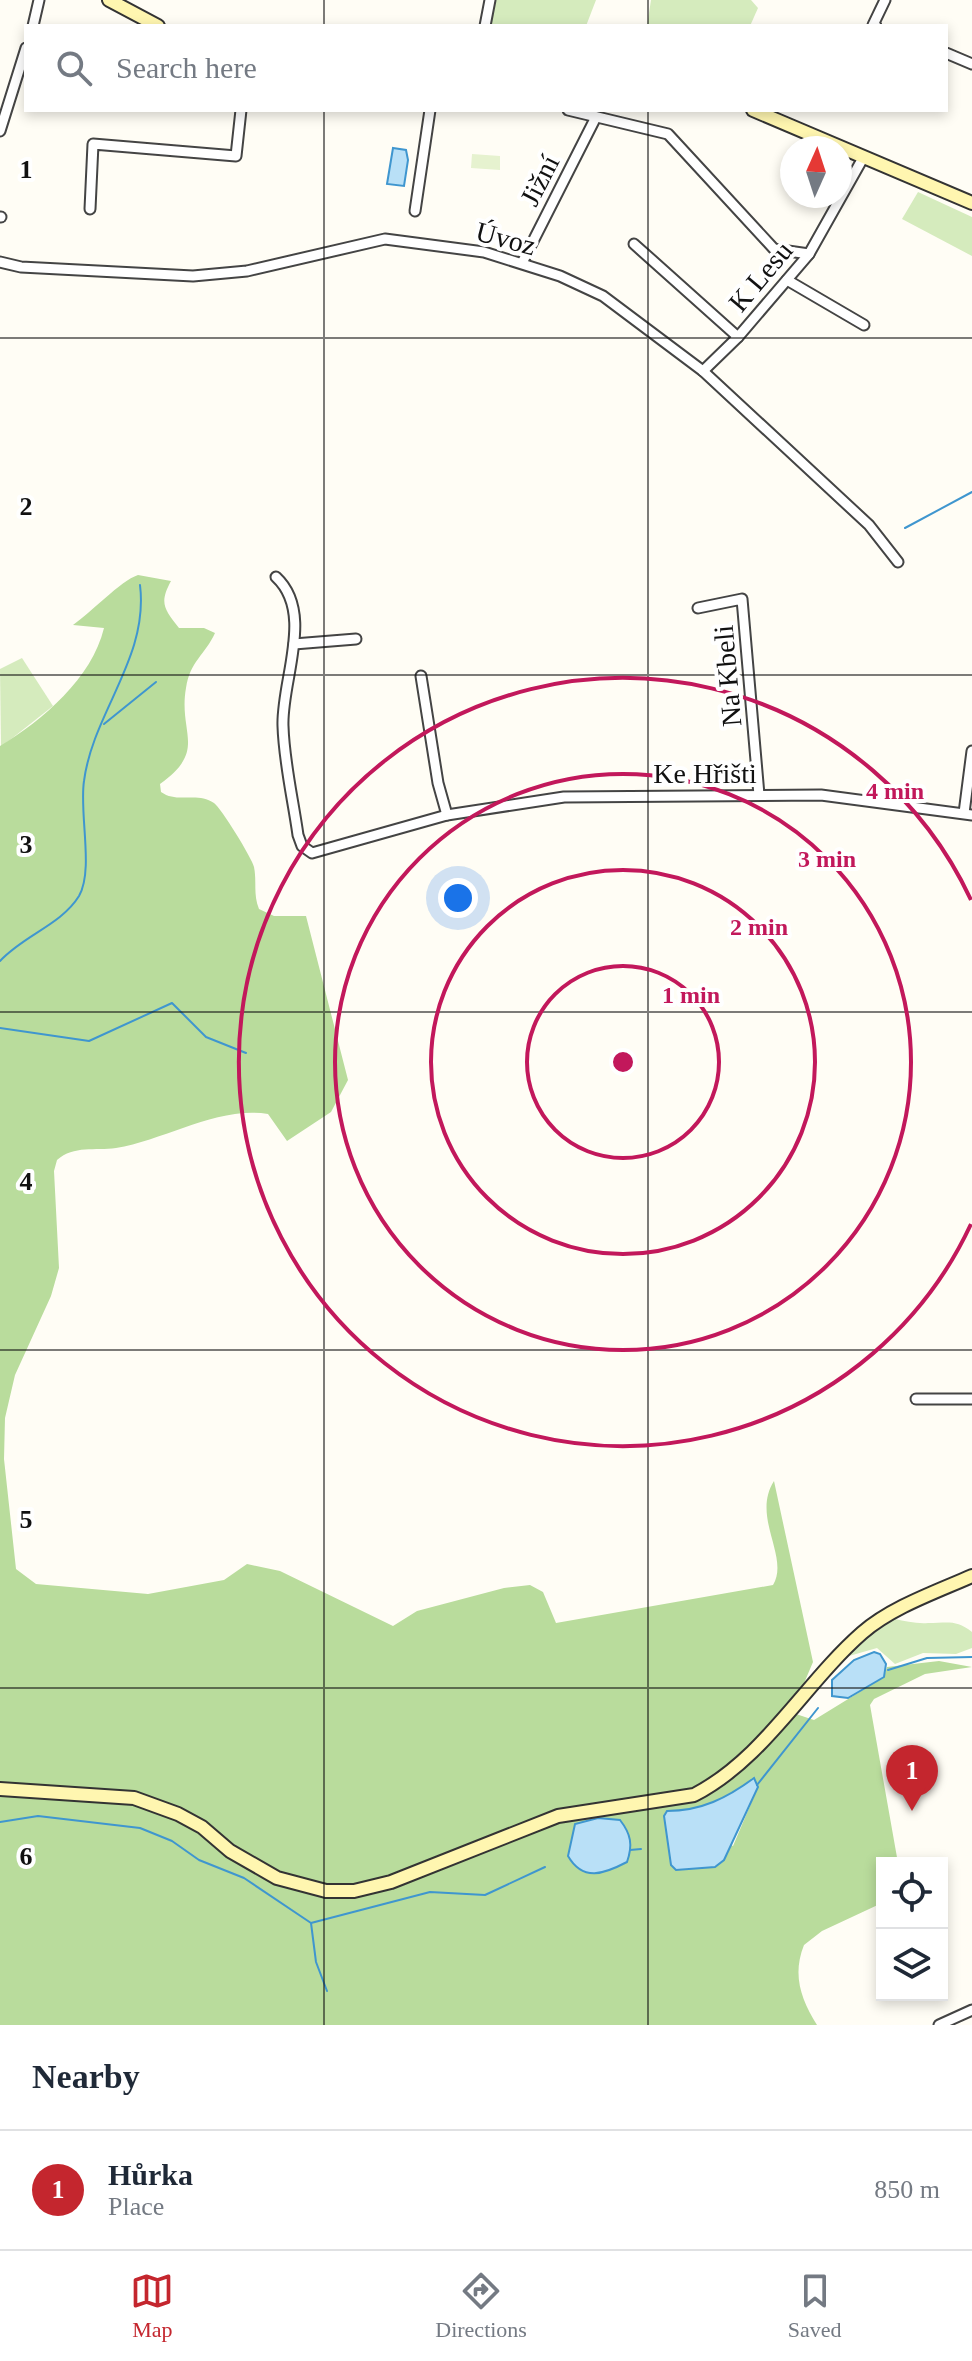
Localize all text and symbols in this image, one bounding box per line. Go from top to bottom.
search box [24,24,948,112]
icon: search [52,46,96,90]
text: Search here [116,51,257,84]
north arrow [780,136,852,208]
street label: Jižní [514,149,565,211]
text: 1 [20,155,33,184]
street label: Úvoz [473,216,539,261]
street label: K Lesu [722,235,799,318]
text: 2 [20,492,33,521]
street label: Na Kbeli [708,624,747,728]
street label: Ke Hřišti [653,758,757,789]
text: 4 min [866,778,924,804]
text: 3 [20,830,33,859]
text: 3 min [798,846,856,872]
your location [438,878,478,918]
text: 2 min [730,914,788,940]
text: 1 min [662,982,720,1008]
centre of rings [609,1048,637,1076]
text: 4 [20,1167,33,1196]
text: 5 [20,1505,33,1534]
pin: 1 [886,1745,938,1811]
text: 6 [20,1842,33,1871]
map controls [876,1857,948,2001]
button: locate [876,1857,948,1929]
button: layers [876,1929,948,2001]
text: Nearby [32,2058,140,2095]
text: Hůrka [108,2158,193,2191]
text: 1 [52,2175,65,2204]
text: 850 m [874,2175,940,2204]
text: Place [108,2192,164,2221]
tab: Map [130,2269,174,2343]
tab: Directions [435,2269,527,2343]
tab: Saved [788,2269,842,2343]

